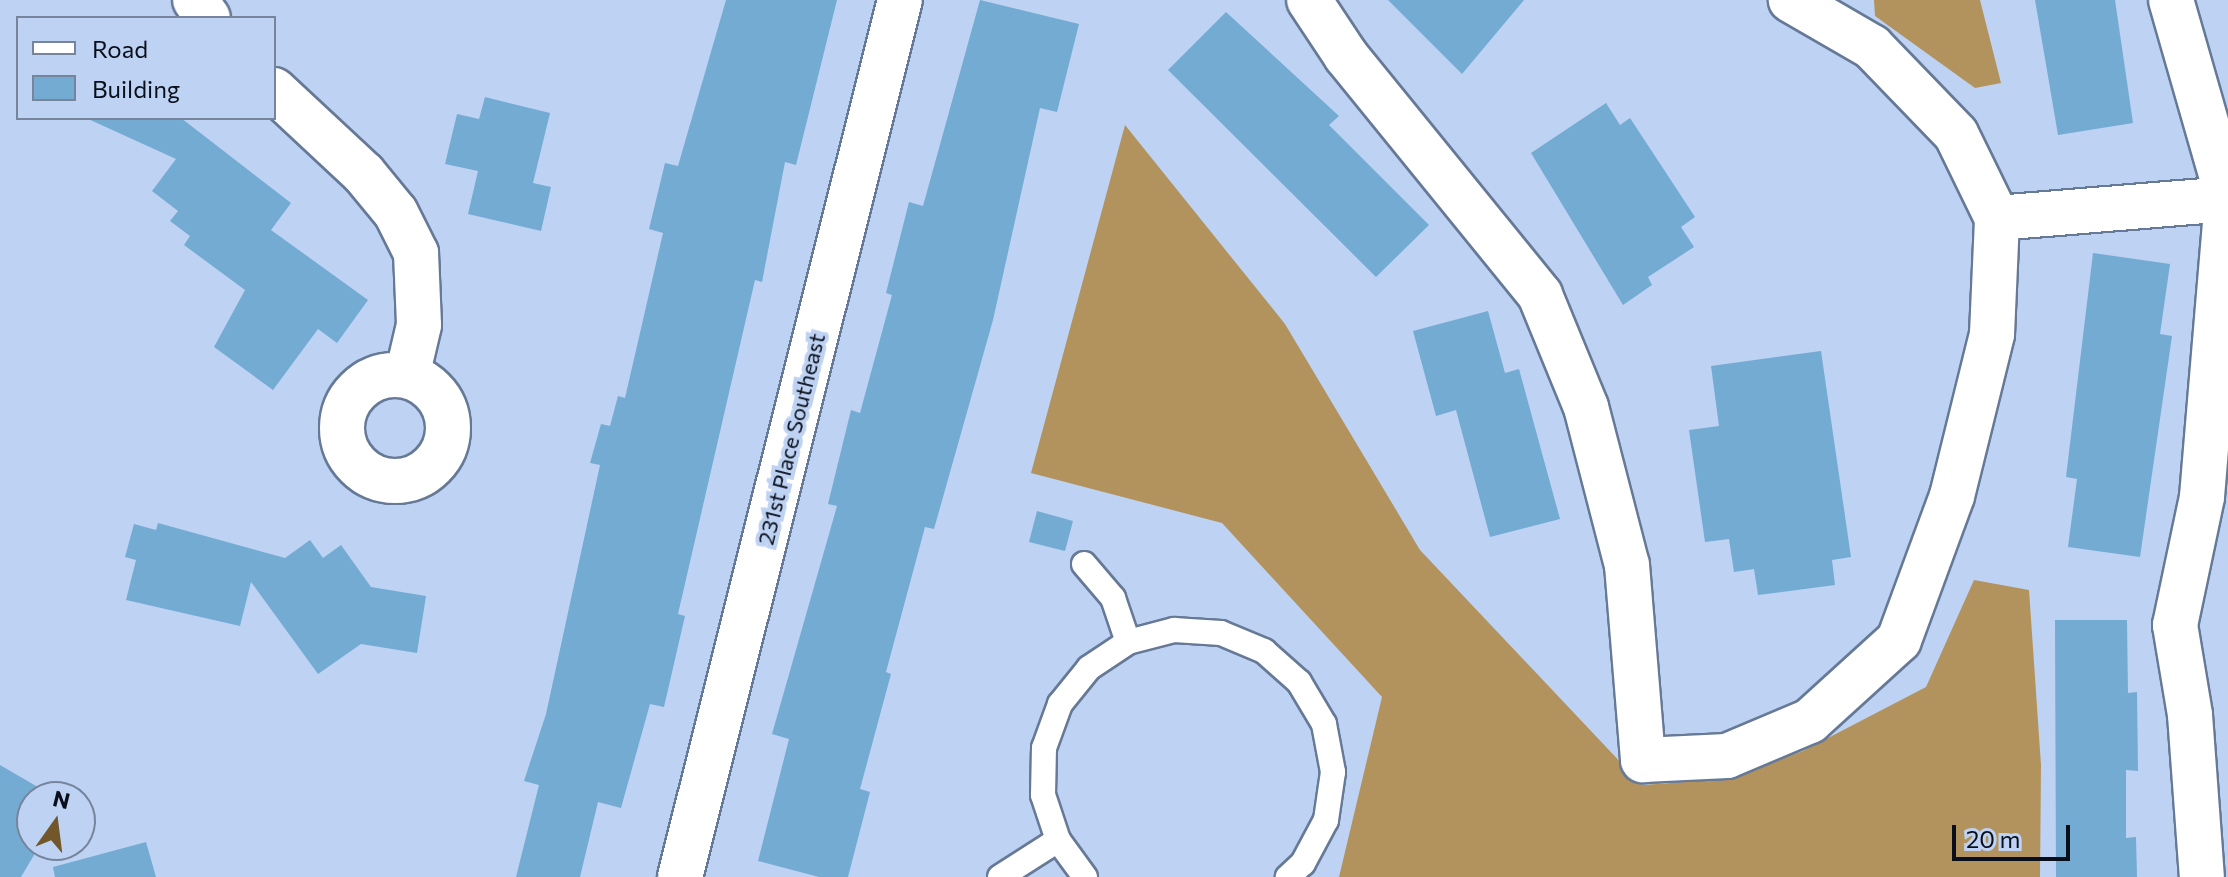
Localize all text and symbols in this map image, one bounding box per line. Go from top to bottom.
legend [16,16,276,120]
text: Road [92,34,148,63]
text: Building [92,74,180,103]
street label: 231st Place Southeast [752,331,830,547]
north arrow [16,781,96,861]
text: N [50,784,73,814]
scale bar [1956,809,2074,859]
text: 20 m [1966,824,2020,853]

